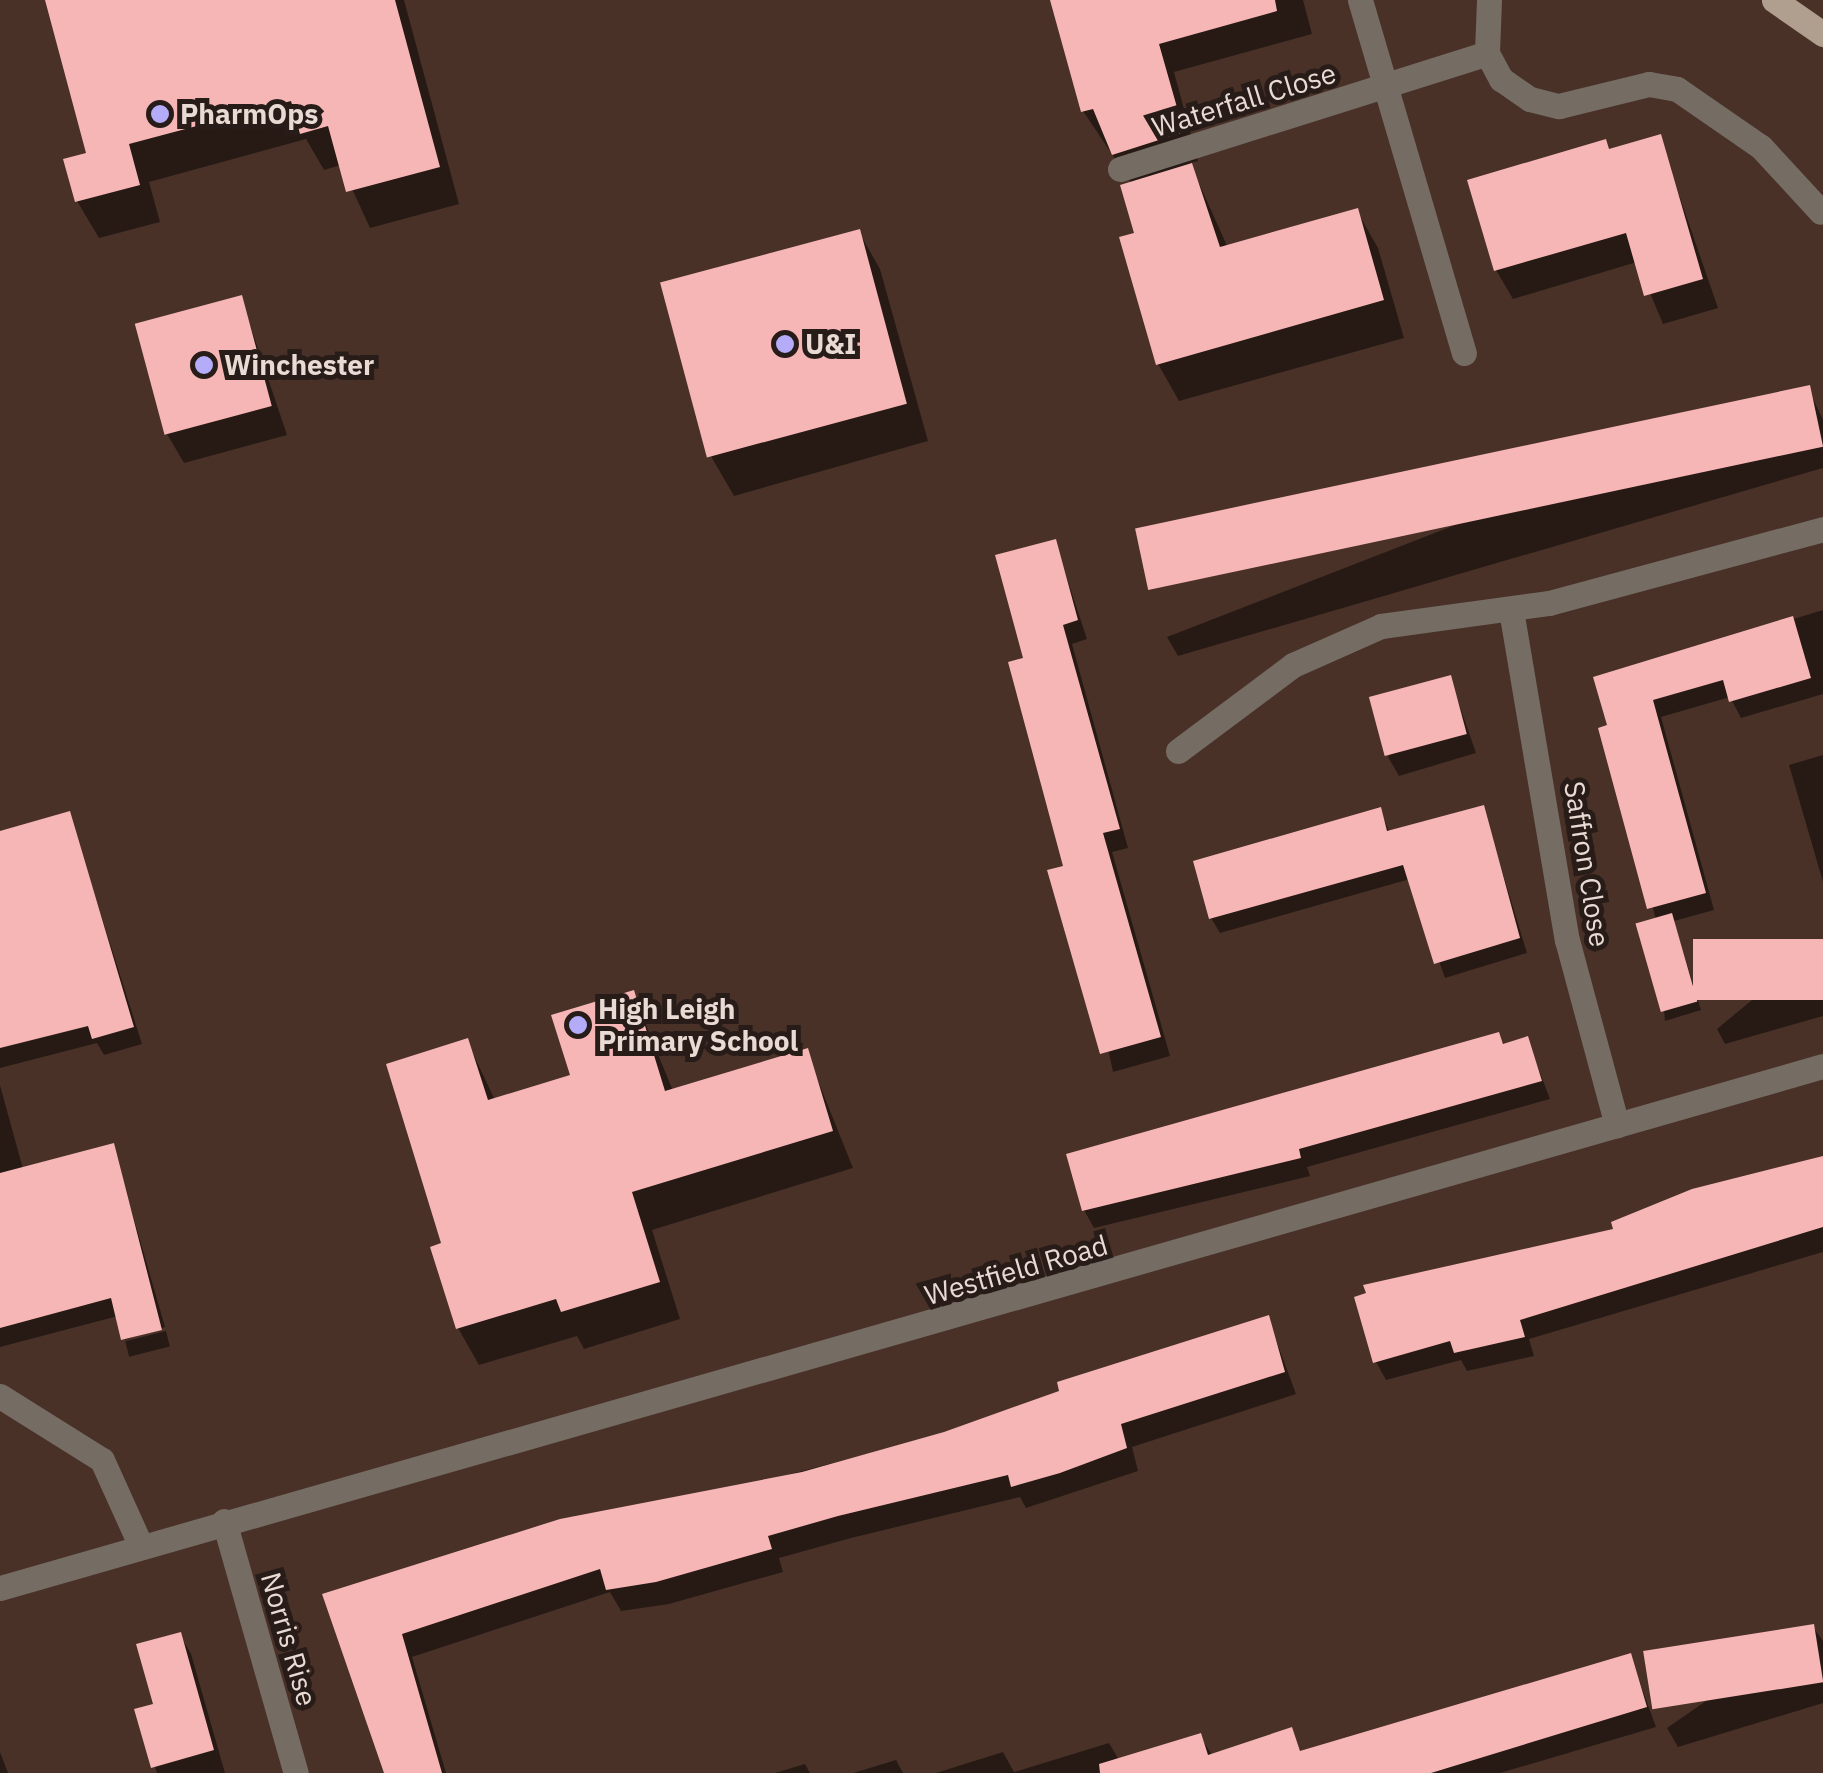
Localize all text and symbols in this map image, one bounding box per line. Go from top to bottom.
street label: Waterfall Close [1148,56,1340,144]
place label: PharmOps [180,97,318,131]
marker: PharmOps [149,103,171,125]
place label: U&I [805,327,856,361]
marker: U&I [774,333,796,355]
place label: Winchester [224,348,374,382]
marker: Winchester [193,354,215,376]
street label: Saffron Close [1557,779,1617,949]
place label: High Leigh Primary School [598,992,798,1058]
marker: High Leigh Primary School [567,1014,589,1036]
street label: Westfield Road [921,1228,1111,1312]
street label: Norris Rise [254,1568,324,1710]

